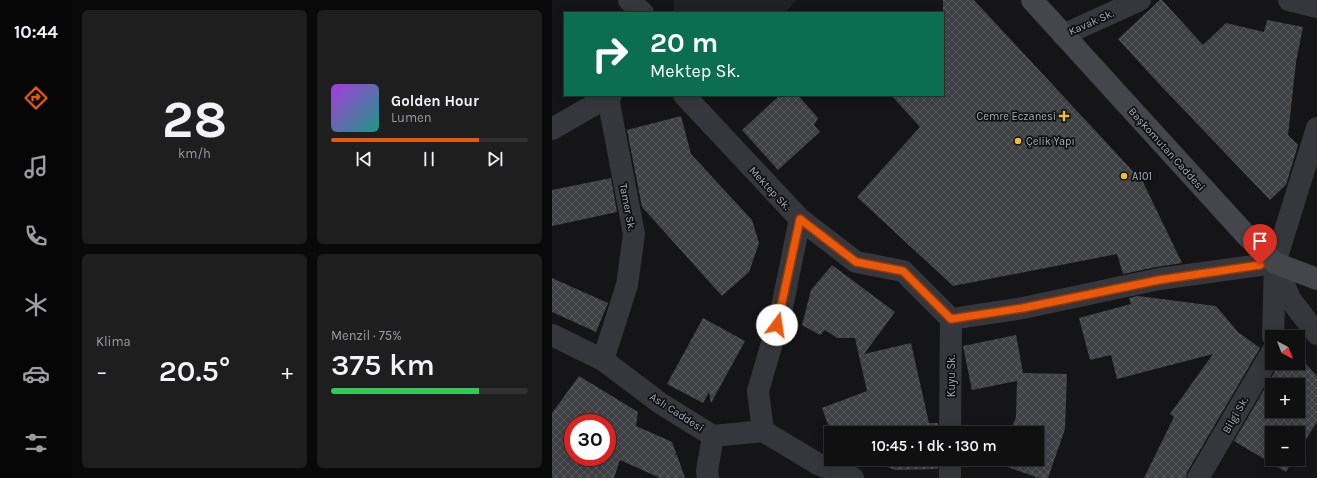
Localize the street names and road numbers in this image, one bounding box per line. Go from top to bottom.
street label: Kavak Sk. [1067,7,1116,38]
street label: Başkomutan Caddesi [1126,105,1208,194]
street label: Mektep Sk. [746,164,793,213]
street label: Tamer Sk. [617,182,638,232]
street label: Kuyu Sk. [945,355,958,397]
street label: Aslı Caddesi [647,390,706,435]
street label: Bilgi Sk. [1220,395,1251,436]

